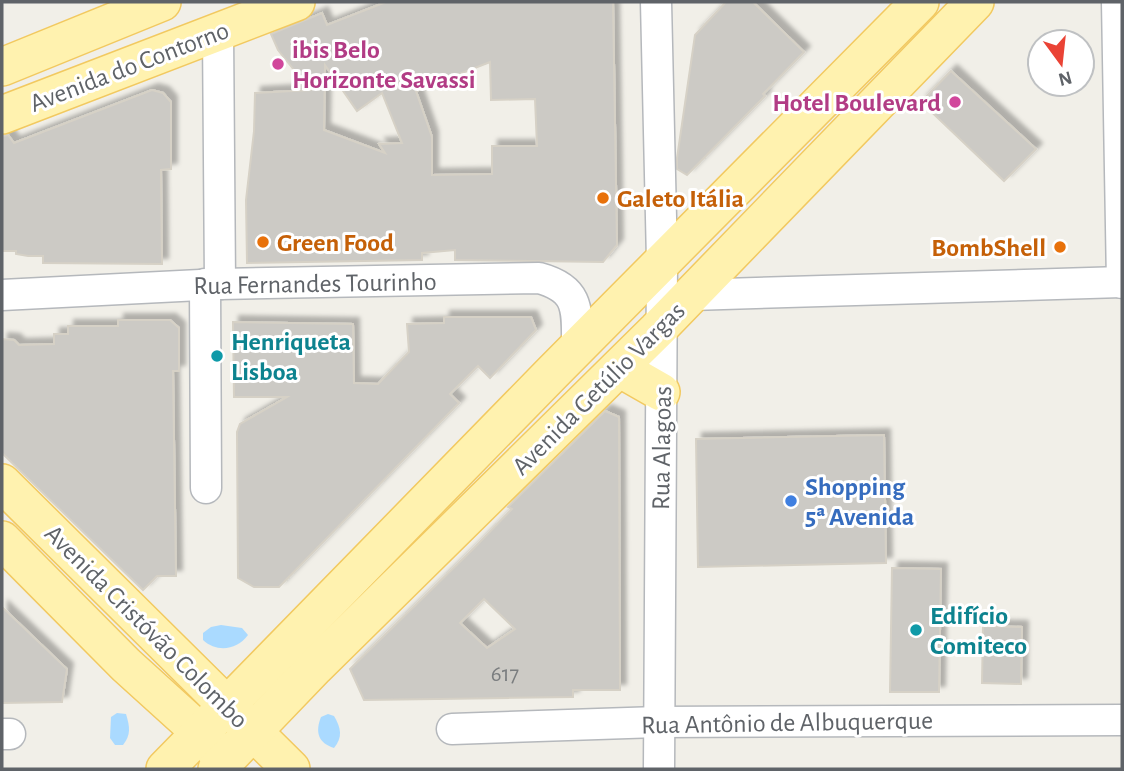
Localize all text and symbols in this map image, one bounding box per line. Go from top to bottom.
street label: Avenida do Contorno [26,17,233,117]
north arrow [1026,28,1096,98]
place label: ibis Belo Horizonte Savassi [292,37,476,93]
marker: ibis Belo Horizonte Savassi [270,56,286,72]
text: N [1056,67,1074,89]
place label: Hotel Boulevard [772,90,941,116]
marker: Hotel Boulevard [947,94,963,110]
place label: Galeto Itália [617,186,744,212]
marker: Galeto Itália [595,190,611,206]
place label: Green Food [277,230,394,256]
marker: Green Food [255,234,271,250]
place label: BombShell [931,235,1046,261]
marker: BombShell [1052,239,1068,255]
street label: Rua Fernandes Tourinho [193,269,437,299]
street label: Avenida Getúlio Vargas [507,297,690,480]
place label: Henriqueta Lisboa [231,329,351,385]
marker: Henriqueta Lisboa [209,348,225,364]
street label: Rua Alagoas [648,386,676,510]
place label: Shopping 5ª Avenida [805,474,914,530]
marker: Shopping 5ª Avenida [783,493,799,509]
street label: Avenida Cristóvão Colombo [40,520,253,733]
place label: Edifício Comiteco [930,603,1027,659]
marker: Edifício Comiteco [908,622,924,638]
house number: 617 [491,663,519,686]
street label: Rua Antônio de Albuquerque [641,707,933,739]

